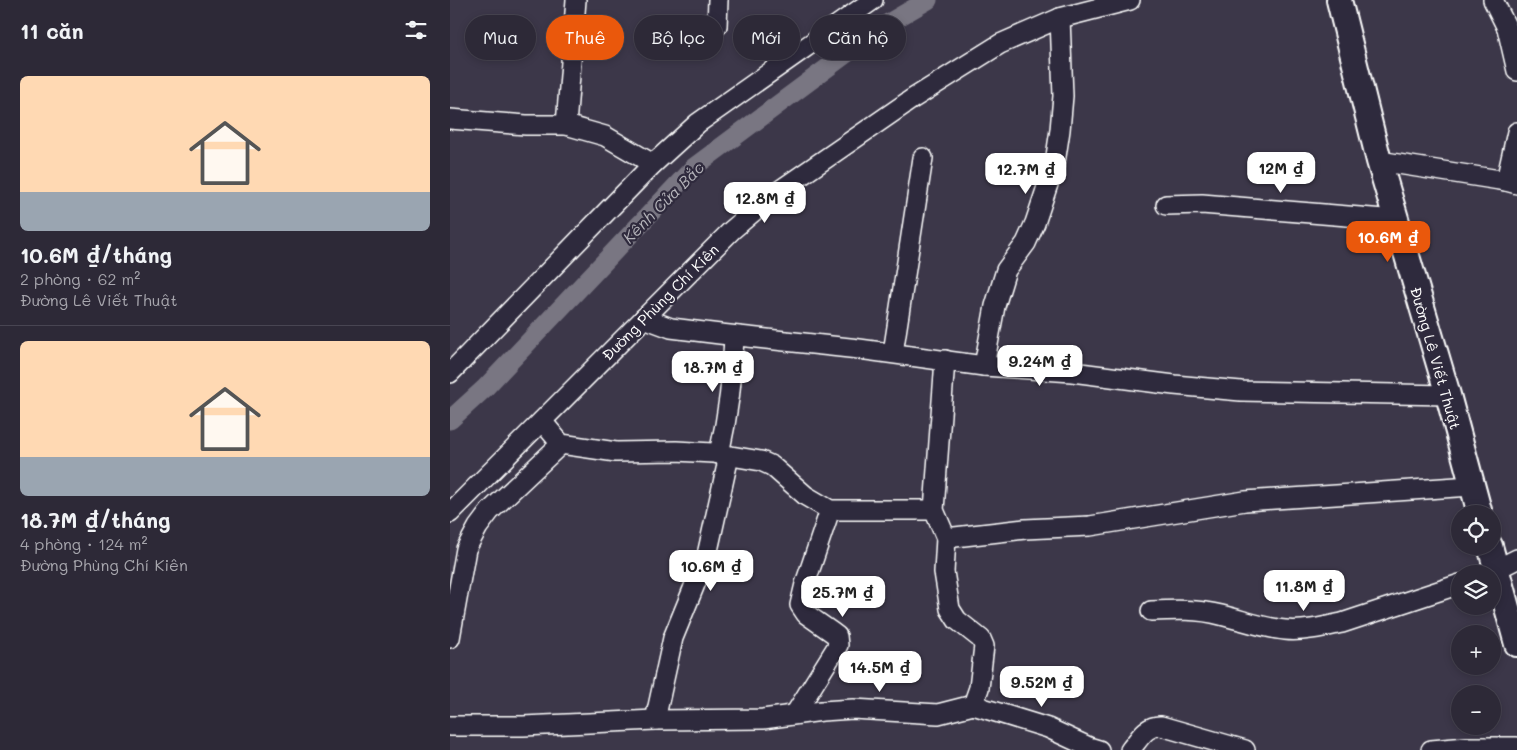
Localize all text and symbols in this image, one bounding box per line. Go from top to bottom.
chip: Mua [465,15,536,60]
chip: Thuê [546,15,624,60]
chip: Bộ lọc [634,15,723,60]
chip: Mới [733,15,800,60]
chip: Căn hộ [810,15,906,60]
icon: filters [402,16,430,44]
text: 11 căn [20,17,84,44]
icon: home [180,108,270,198]
pin: 12.7M ₫ [980,152,1072,195]
pin: 12M ₫ [1246,152,1316,194]
water label: Kênh Cửa Bắc [618,157,708,247]
text: 12M ₫ [1258,157,1304,178]
text: 12.7M ₫ [996,158,1056,179]
pin: 12.8M ₫ [719,182,811,224]
text: 12.8M ₫ [735,187,795,208]
pin: 10.6M ₫ [1342,220,1434,263]
text: 10.6M ₫ [1357,226,1419,247]
street label: Đường Phùng Chí Kiên [597,239,723,365]
text: 10.6M ₫/tháng [20,241,172,268]
text: 2 phòng · 62 m² [20,268,140,289]
street label: Đường Lê Viết Thuật [1406,284,1466,432]
text: Đường Lê Viết Thuật [20,289,177,310]
pin: 9.24M ₫ [994,344,1086,387]
pin: 18.7M ₫ [667,350,759,393]
text: 9.24M ₫ [1008,350,1072,371]
text: 18.7M ₫ [683,356,743,377]
icon: home [180,374,270,464]
map controls [1451,505,1501,735]
button: locate [1451,505,1501,555]
text: 18.7M ₫/tháng [20,506,171,533]
text: 4 phòng · 124 m² [20,533,148,554]
pin: 10.6M ₫ [665,550,757,592]
text: Đường Phùng Chí Kiên [20,554,188,575]
text: 10.6M ₫ [680,555,742,576]
button: layers [1451,565,1501,615]
pin: 11.8M ₫ [1258,570,1350,612]
text: 11.8M ₫ [1275,575,1333,596]
pin: 25.7M ₫ [797,576,889,618]
text: 25.7M ₫ [812,581,874,602]
button: + [1451,625,1501,675]
pin: 14.5M ₫ [834,650,926,693]
text: 14.5M ₫ [849,656,911,677]
pin: 9.52M ₫ [996,666,1088,708]
text: 9.52M ₫ [1011,671,1073,692]
button: − [1451,685,1501,735]

